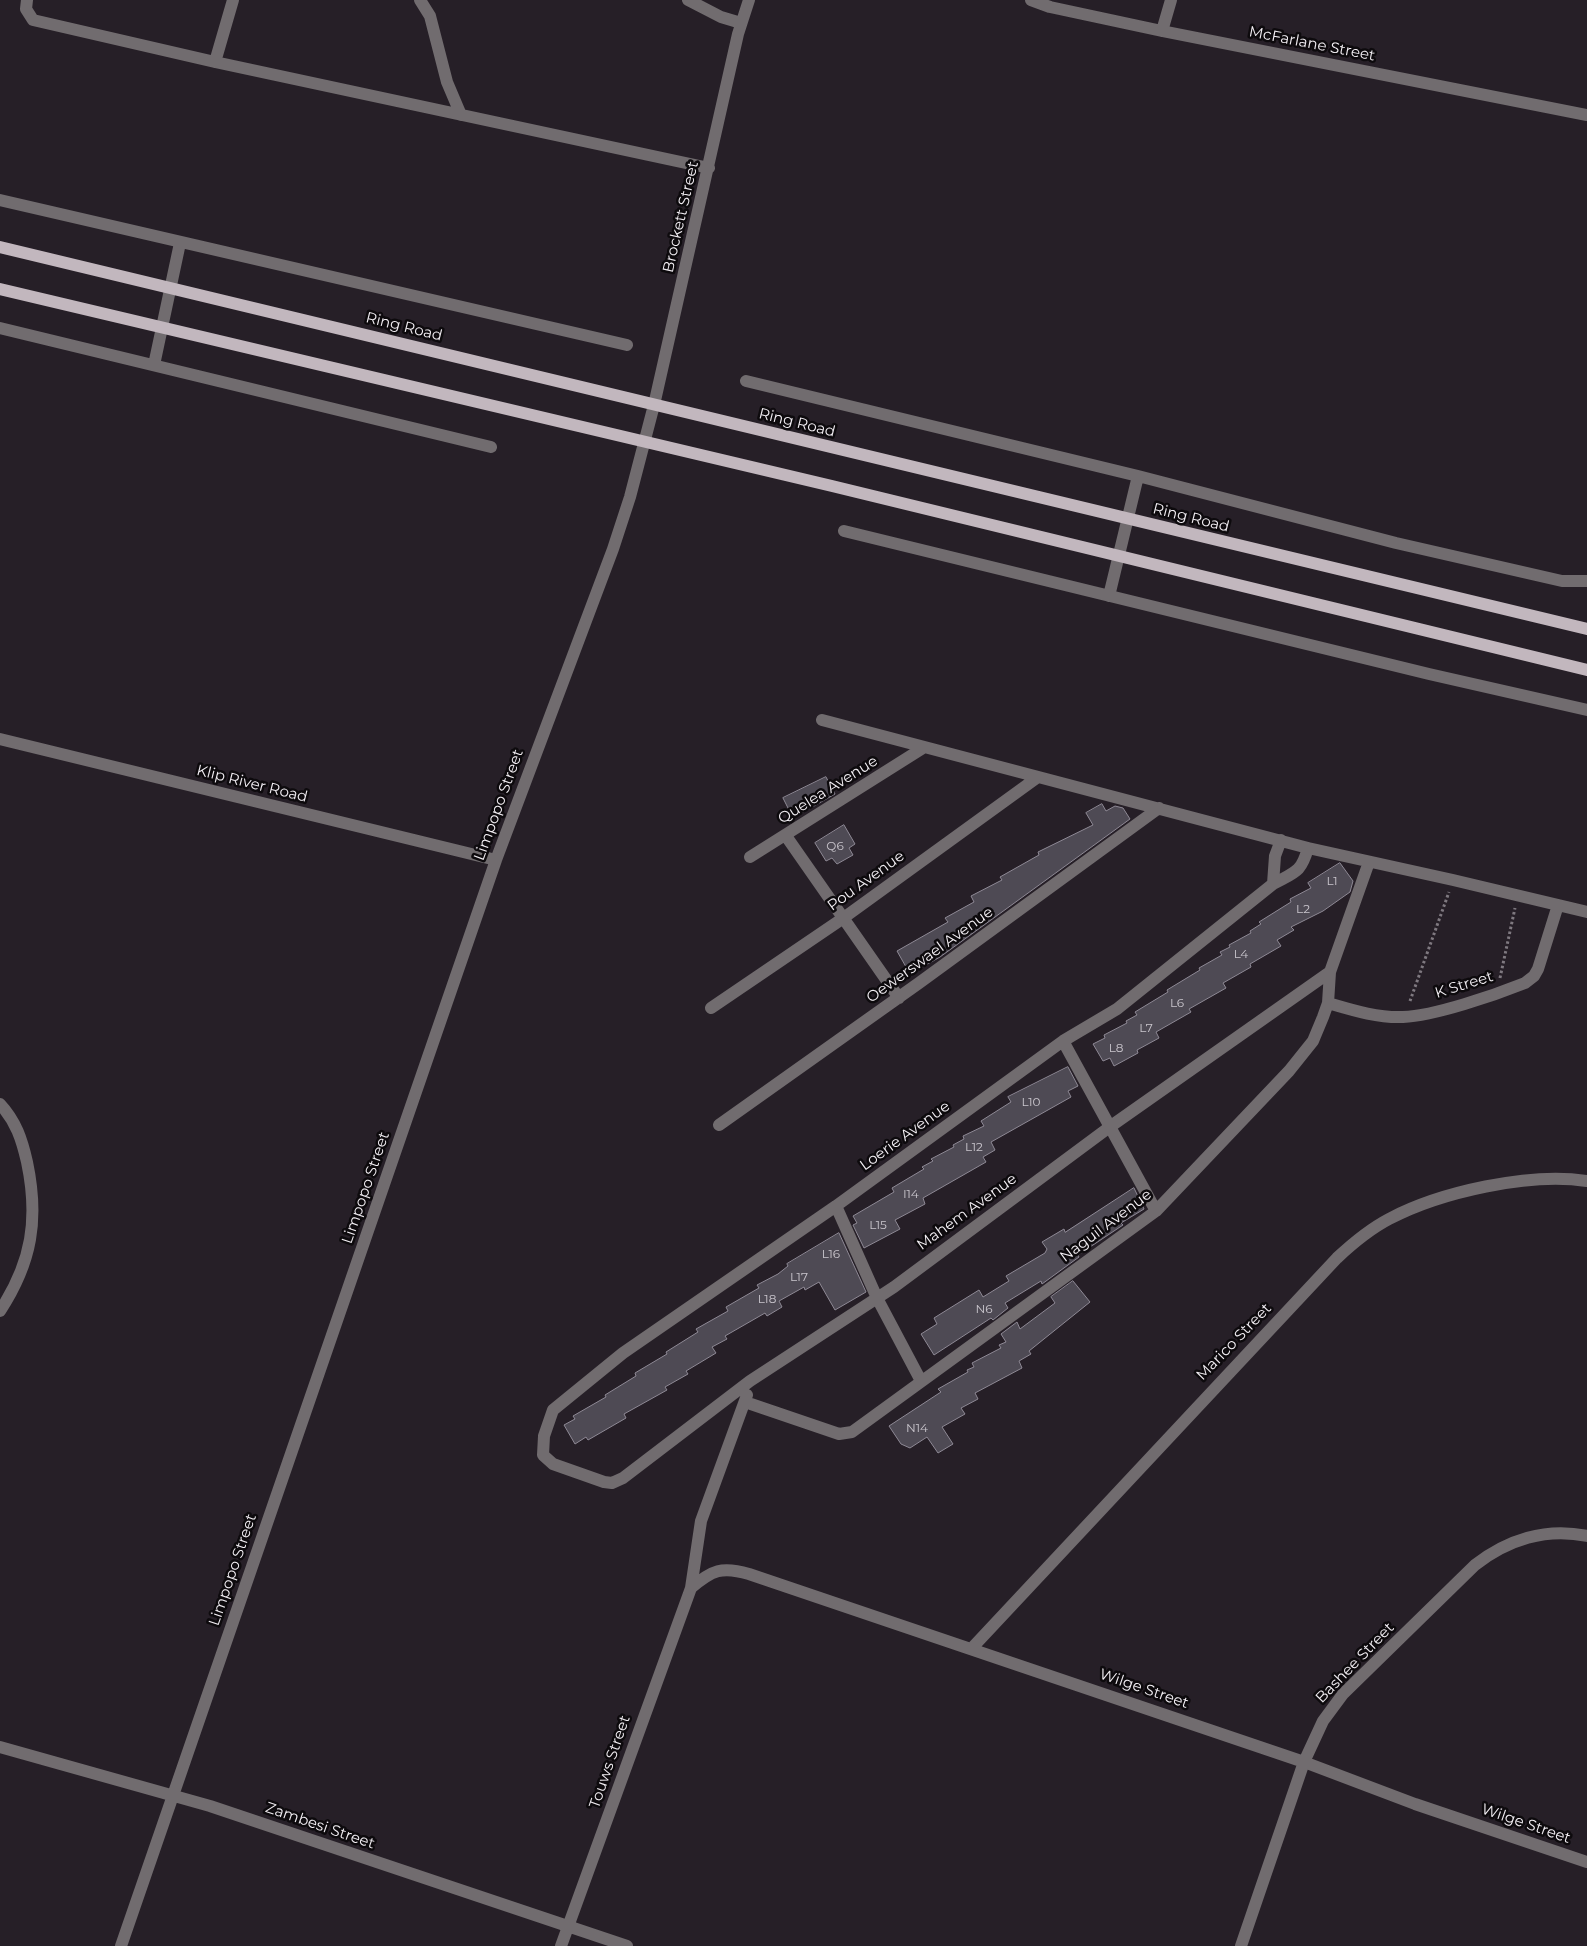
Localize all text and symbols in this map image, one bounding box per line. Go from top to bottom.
street label: McFarlane Street [1247,23,1377,65]
street label: Brockett Street [659,160,703,274]
street label: Ring Road [364,309,444,345]
street label: Ring Road [757,405,837,441]
street label: Ring Road [1151,500,1231,536]
street label: Limpopo Street [470,747,528,863]
street label: Quelea Avenue [775,752,881,828]
street label: Klip River Road [195,761,309,807]
house number: Q6 [826,839,844,853]
street label: Pou Avenue [824,847,908,915]
house number: L1 [1327,874,1337,888]
house number: L2 [1296,902,1310,916]
street label: Oewerswael Avenue [863,903,997,1007]
house number: L4 [1234,947,1248,961]
street label: K Street [1433,968,1495,1002]
house number: L6 [1170,996,1184,1010]
house number: L7 [1139,1021,1153,1035]
house number: L8 [1109,1041,1123,1055]
house number: L10 [1022,1095,1040,1109]
street label: Loerie Avenue [857,1097,953,1175]
street label: Limpopo Street [338,1130,394,1246]
house number: L12 [965,1140,983,1154]
street label: Mahem Avenue [914,1170,1020,1254]
street label: Naguil Avenue [1057,1186,1155,1266]
house number: l14 [903,1187,919,1201]
house number: L15 [869,1218,887,1232]
house number: L16 [822,1247,840,1261]
house number: L17 [790,1270,808,1284]
house number: L18 [758,1292,776,1306]
street label: Marico Street [1193,1300,1275,1384]
house number: N6 [975,1302,993,1316]
house number: N14 [906,1421,928,1435]
street label: Limpopo Street [205,1512,261,1628]
street label: Bashee Street [1312,1619,1398,1707]
street label: Wilge Street [1097,1665,1191,1713]
street label: Touws Street [586,1713,634,1811]
street label: Zambesi Street [263,1799,377,1853]
street label: Wilge Street [1479,1800,1573,1848]

